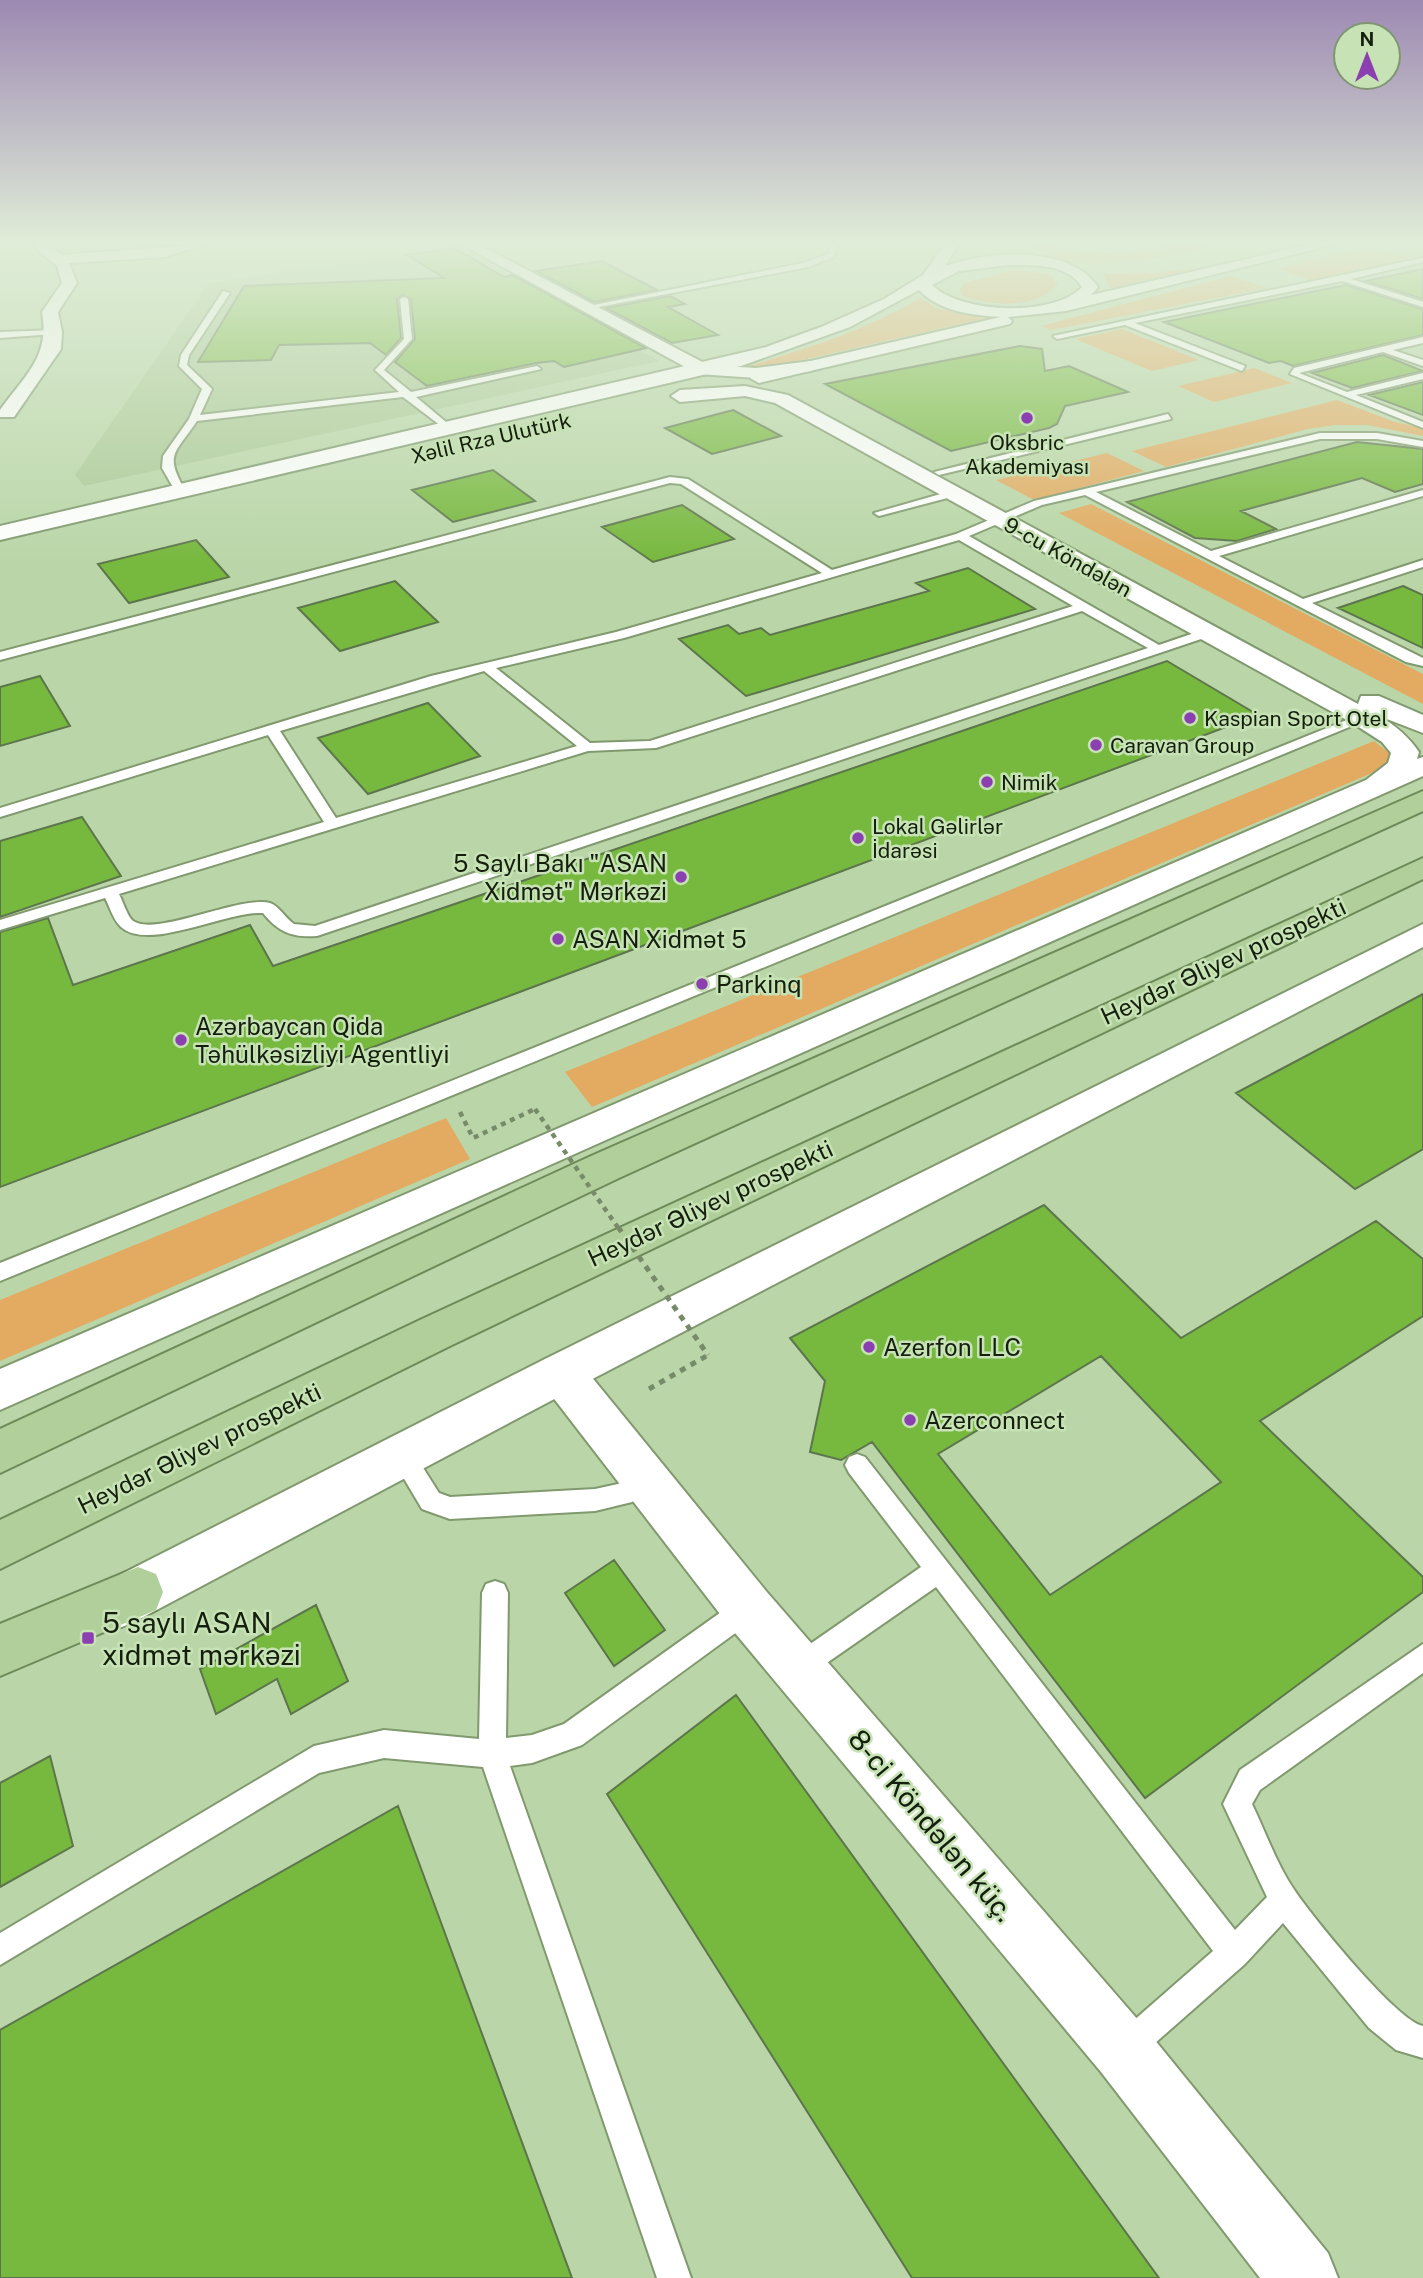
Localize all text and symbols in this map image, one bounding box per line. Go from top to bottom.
north arrow [1332,21,1402,91]
text: N [1360,28,1374,50]
street label: Xəlil Rza Ulutürk [409,407,573,469]
marker: Oksbric Akademiyası [1019,410,1035,426]
place label: Oksbric Akademiyası [965,430,1089,479]
street label: 9-cu Köndələn [1000,512,1136,602]
place label: Kaspian Sport Otel [1204,706,1388,731]
marker: Kaspian Sport Otel [1182,710,1198,726]
place label: Caravan Group [1110,733,1254,758]
marker: Caravan Group [1088,737,1104,753]
place label: Nimik [1001,770,1058,795]
marker: Nimik [979,774,995,790]
place label: Lokal Gəlirlər İdarəsi [872,814,1003,863]
marker: Lokal Gəlirlər İdarəsi [850,830,866,846]
place label: 5 Saylı Bakı "ASAN Xidmət" Mərkəzi [453,849,667,905]
marker: 5 Saylı Bakı "ASAN Xidmət" Mərkəzi [673,869,689,885]
street label: Heydər Əliyev prospekti [1096,892,1350,1030]
place label: ASAN Xidmət 5 [572,925,747,953]
marker: ASAN Xidmət 5 [550,931,566,947]
place label: Parkinq [716,970,801,998]
marker: Parkinq [694,976,710,992]
place label: Azərbaycan Qida Təhülkəsizliyi Agentliyi [195,1012,449,1068]
marker: Azərbaycan Qida Təhülkəsizliyi Agentliyi [173,1032,189,1048]
street label: Heydər Əliyev prospekti [583,1134,837,1272]
place label: Azerfon LLC [883,1333,1021,1361]
marker: Azerfon LLC [861,1339,877,1355]
street label: Heydər Əliyev prospekti [73,1377,325,1519]
place label: Azerconnect [924,1406,1065,1434]
marker: Azerconnect [902,1412,918,1428]
place label: 5 saylı ASAN xidmət mərkəzi [102,1606,301,1671]
marker: 5 saylı ASAN xidmət mərkəzi [80,1630,96,1646]
street label: 8-ci Köndələn küç. [842,1722,1022,1928]

